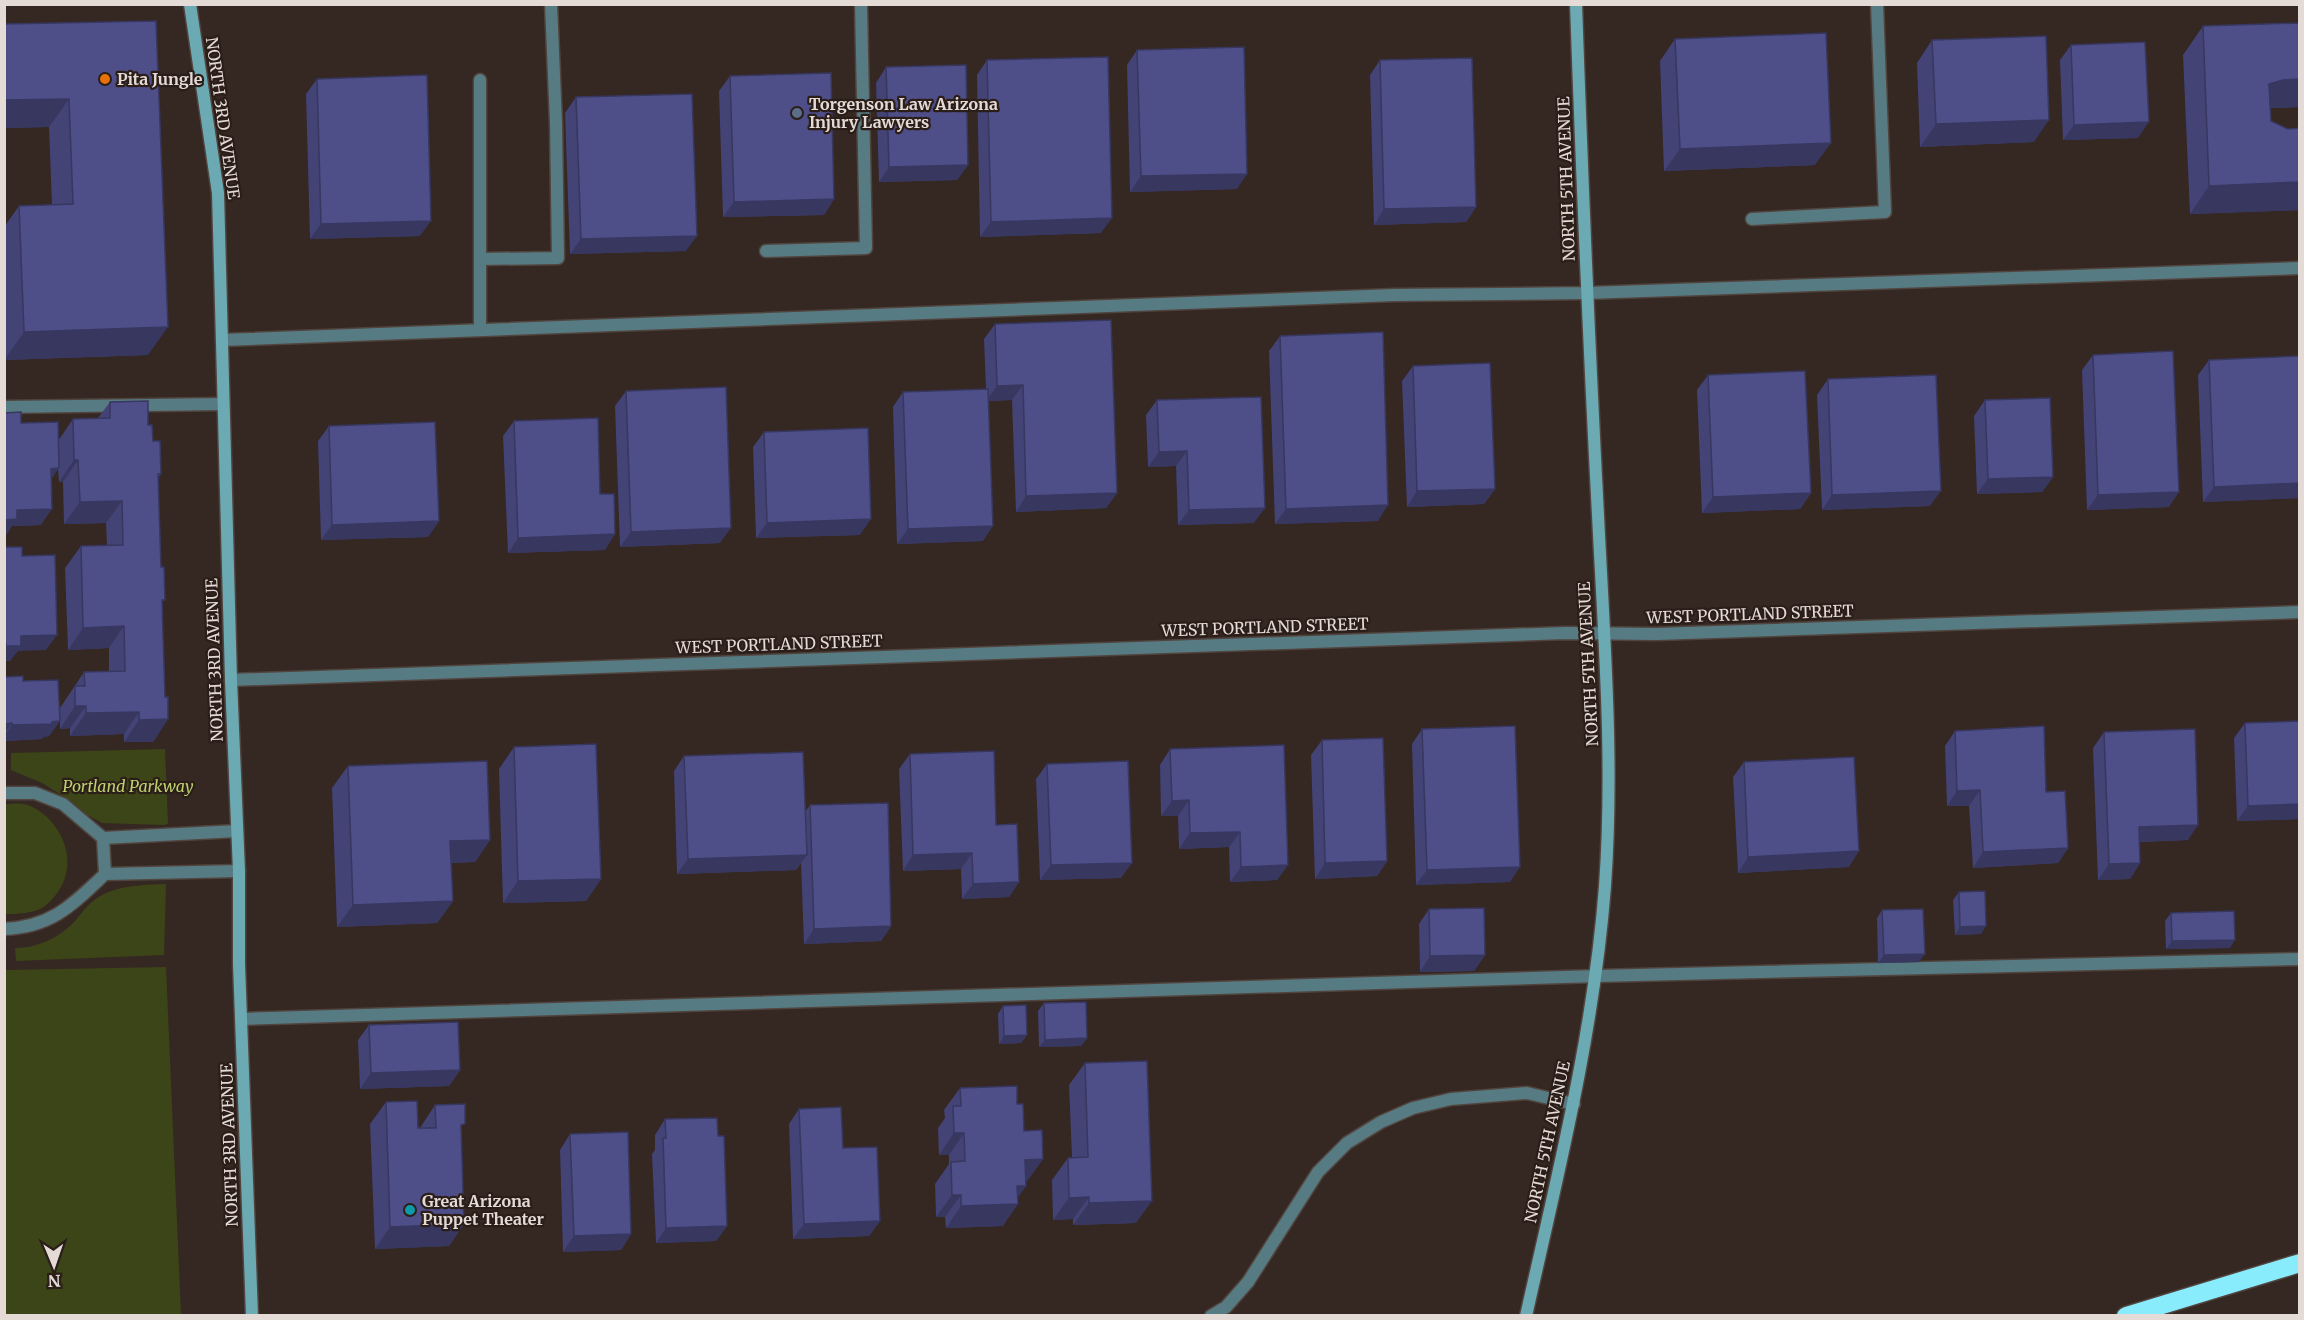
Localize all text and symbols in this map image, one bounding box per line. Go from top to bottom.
street label: NORTH 3RD AVENUE [202,36,244,201]
place label: Pita Jungle [117,69,203,89]
marker: Pita Jungle [98,72,112,86]
place label: Torgenson Law Arizona Injury Lawyers [809,94,998,132]
street label: NORTH 5TH AVENUE [1553,95,1579,262]
marker: Torgenson Law Arizona Injury Lawyers [790,106,804,120]
street label: NORTH 3RD AVENUE [201,577,227,742]
street label: NORTH 5TH AVENUE [1574,580,1602,747]
street label: WEST PORTLAND STREET [1645,600,1854,628]
street label: WEST PORTLAND STREET [1160,613,1369,641]
street label: WEST PORTLAND STREET [674,630,883,658]
park label: Portland Parkway [62,776,194,796]
street label: NORTH 5TH AVENUE [1520,1059,1574,1225]
street label: NORTH 3RD AVENUE [216,1062,242,1227]
place label: Great Arizona Puppet Theater [422,1191,544,1229]
marker: Great Arizona Puppet Theater [403,1203,417,1217]
north arrow [24,1236,84,1296]
text: N [47,1271,61,1291]

